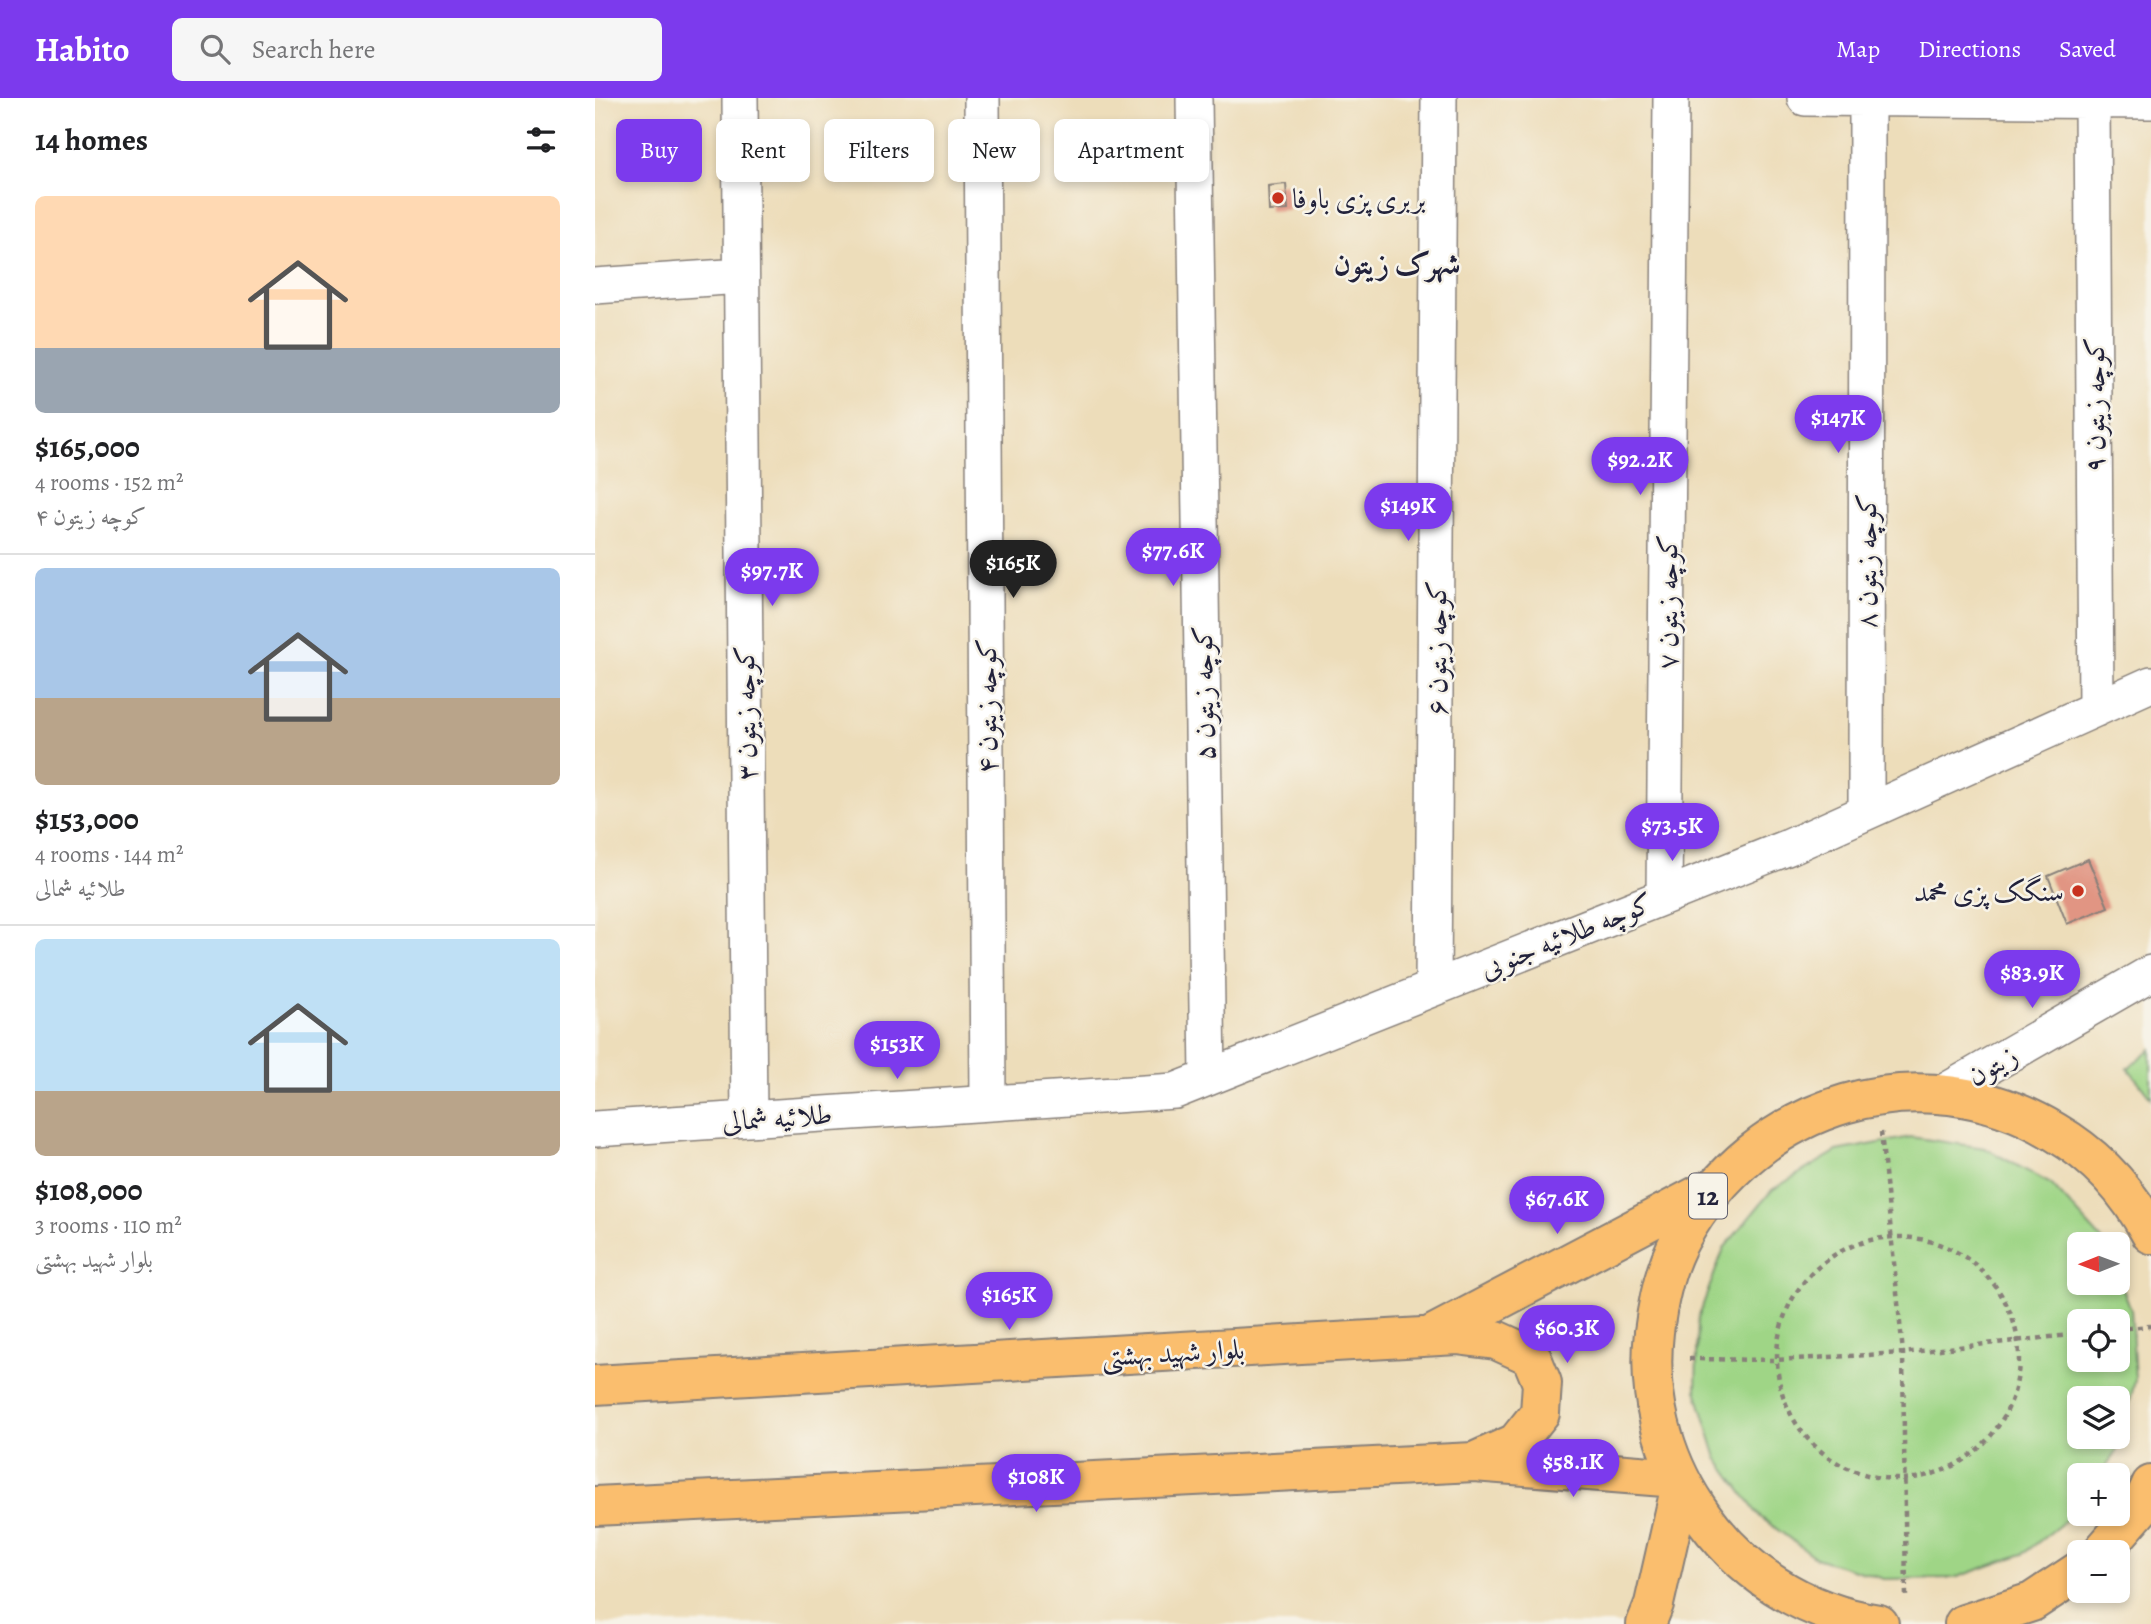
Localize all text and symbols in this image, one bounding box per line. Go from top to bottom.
search box [172,18,662,81]
text: Habito [35,27,130,72]
icon: search [196,30,234,68]
text: Search here [252,32,375,67]
text: Map [1836,33,1880,65]
text: Directions [1918,33,2021,65]
text: Saved [2059,33,2116,65]
chip: Buy [616,119,702,182]
chip: Rent [716,119,810,182]
chip: Filters [824,119,934,182]
chip: New [948,119,1040,182]
chip: Apartment [1054,119,1209,182]
text: 14 homes [35,120,148,160]
icon: filters [522,121,560,159]
place label: بربری پزی باوفا [1292,180,1426,218]
marker: بربری پزی باوفا [1270,190,1286,206]
icon: home [235,242,361,368]
district label: شهرک زیتون [1333,244,1461,284]
street label: کوچه زیتون ۹ [2076,337,2114,473]
pin: $147K [1789,396,1887,455]
text: $147K [1811,402,1865,433]
text: $165,000 [35,427,140,467]
pin: $92.2K [1583,438,1697,497]
text: $92.2K [1607,444,1673,475]
text: 4 rooms · 152 m² [35,467,183,498]
pin: $149K [1359,484,1457,543]
text: $149K [1380,490,1436,521]
street label: کوچه زیتون ۸ [1848,493,1886,629]
text: کوچه زیتون ۴ [35,501,146,532]
pin: $77.6K [1116,528,1230,588]
street label: کوچه زیتون ۷ [1649,534,1687,670]
text: $77.6K [1142,535,1204,566]
pin: $165K [964,540,1062,600]
text: $165K [986,547,1040,578]
pin: $97.7K [715,548,829,608]
text: $97.7K [741,555,803,586]
street label: کوچه زیتون ۶ [1418,580,1456,716]
icon: home [235,614,361,740]
street label: کوچه زیتون ۵ [1184,625,1224,761]
street label: کوچه زیتون ۴ [968,638,1006,774]
street label: کوچه زیتون ۳ [726,645,766,781]
text: $153,000 [35,799,139,839]
pin: $73.5K [1615,804,1729,863]
text: $73.5K [1641,810,1703,841]
text: 4 rooms · 144 m² [35,839,183,870]
text: طلائیه شمالی [35,873,126,904]
place label: سنگک پزی محمد [1914,873,2064,911]
marker: سنگک پزی محمد [2070,883,2086,899]
street label: کوچه طلائیه جنوبی [1474,884,1659,988]
pin: $83.9K [1975,950,2089,1010]
text: $83.9K [2000,957,2064,988]
icon: home [235,985,361,1111]
pin: $153K [848,1021,946,1081]
text: $153K [870,1028,924,1059]
street label: زيتون [1960,1036,2025,1095]
street label: طلائیه شمالی [721,1095,834,1141]
text: $108,000 [35,1170,143,1210]
road number: 12 [1689,1174,1727,1218]
pin: $67.6K [1500,1176,1614,1236]
text: $67.6K [1525,1183,1589,1214]
text: 3 rooms · 110 m² [35,1210,182,1241]
north arrow [2067,1232,2130,1295]
map controls [2067,1232,2130,1603]
text: بلوار شهید بهشتی [35,1244,153,1275]
pin: $165K [960,1272,1058,1332]
text: $165K [982,1279,1036,1310]
pin: $60.3K [1510,1306,1624,1365]
button: locate [2067,1309,2130,1372]
text: $60.3K [1535,1312,1599,1343]
street label: بلوار شهید بهشتی [1100,1330,1246,1377]
button: layers [2067,1386,2130,1449]
pin: $58.1K [1516,1440,1630,1499]
text: $58.1K [1542,1446,1604,1477]
pin: $108K [987,1454,1085,1514]
text: $108K [1008,1461,1064,1492]
button: + [2067,1463,2130,1526]
button: − [2067,1540,2130,1603]

